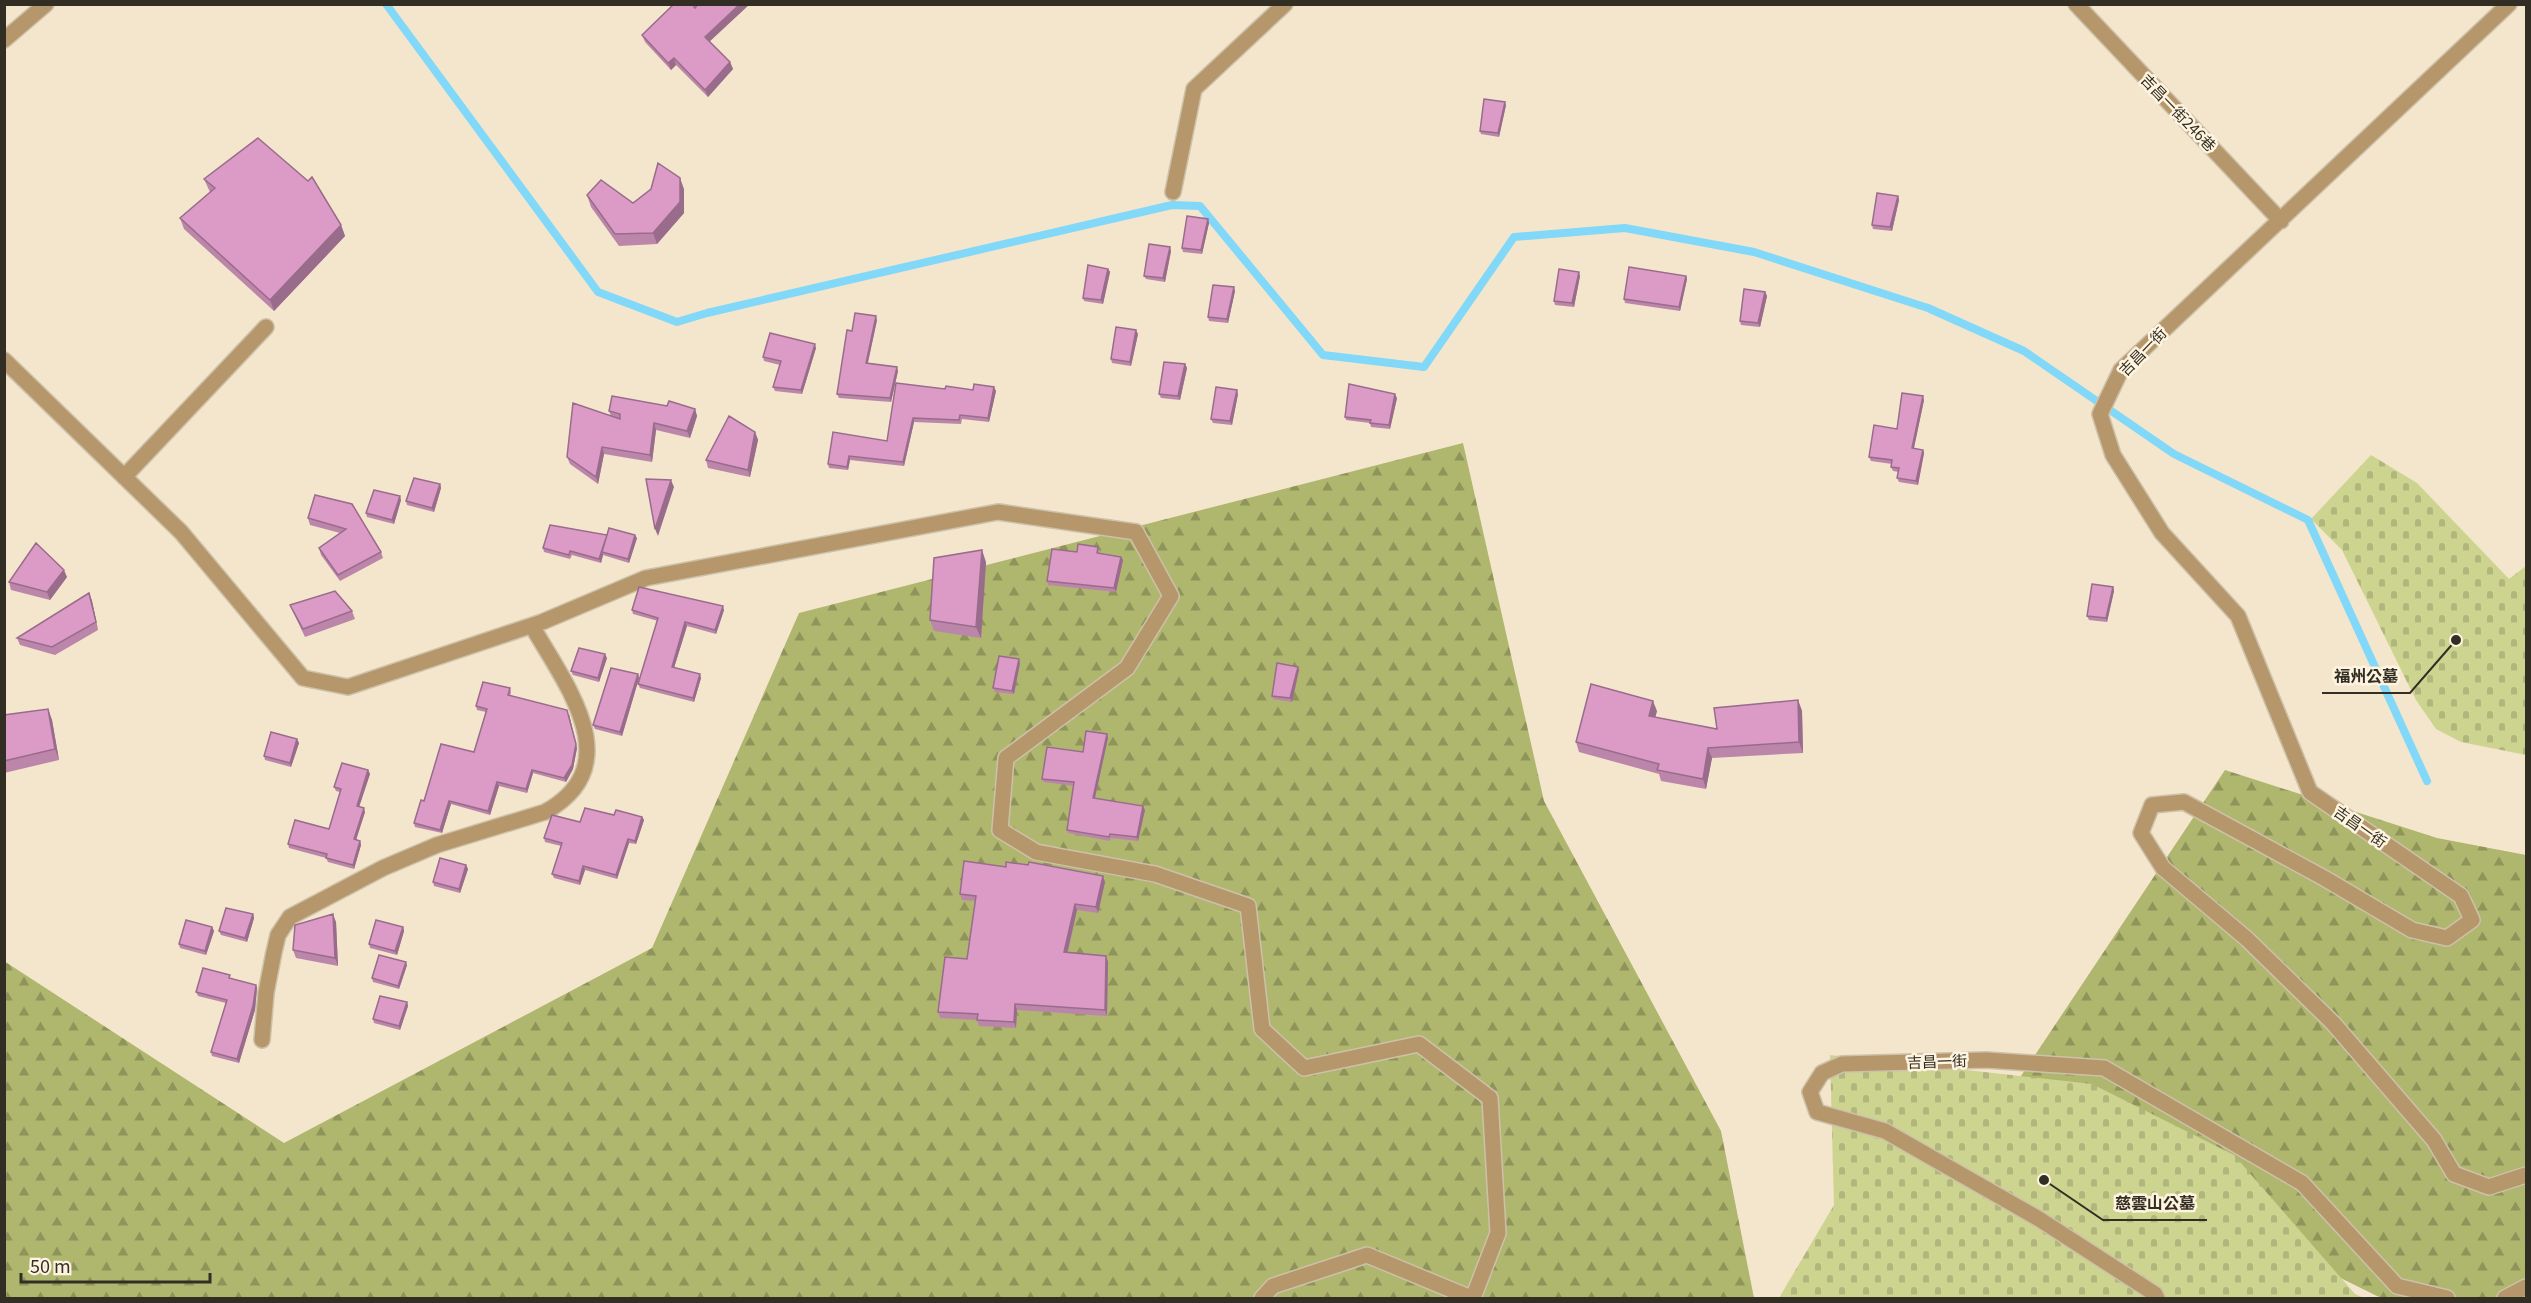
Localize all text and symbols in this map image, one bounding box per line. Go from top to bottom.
street label: 吉昌一街246巷 [2137,69,2221,155]
street label: 吉昌一街 [2114,322,2170,380]
callout: 福州公墓 [2322,659,2410,693]
text: 福州公墓 [2334,663,2398,687]
street label: 吉昌一街 [2330,800,2391,852]
street label: 吉昌一街 [1907,1049,1967,1072]
callout: 慈雲山公墓 [2103,1186,2207,1220]
text: 慈雲山公墓 [2115,1190,2195,1214]
scale bar [21,1246,210,1284]
text: 50 m [30,1252,71,1278]

